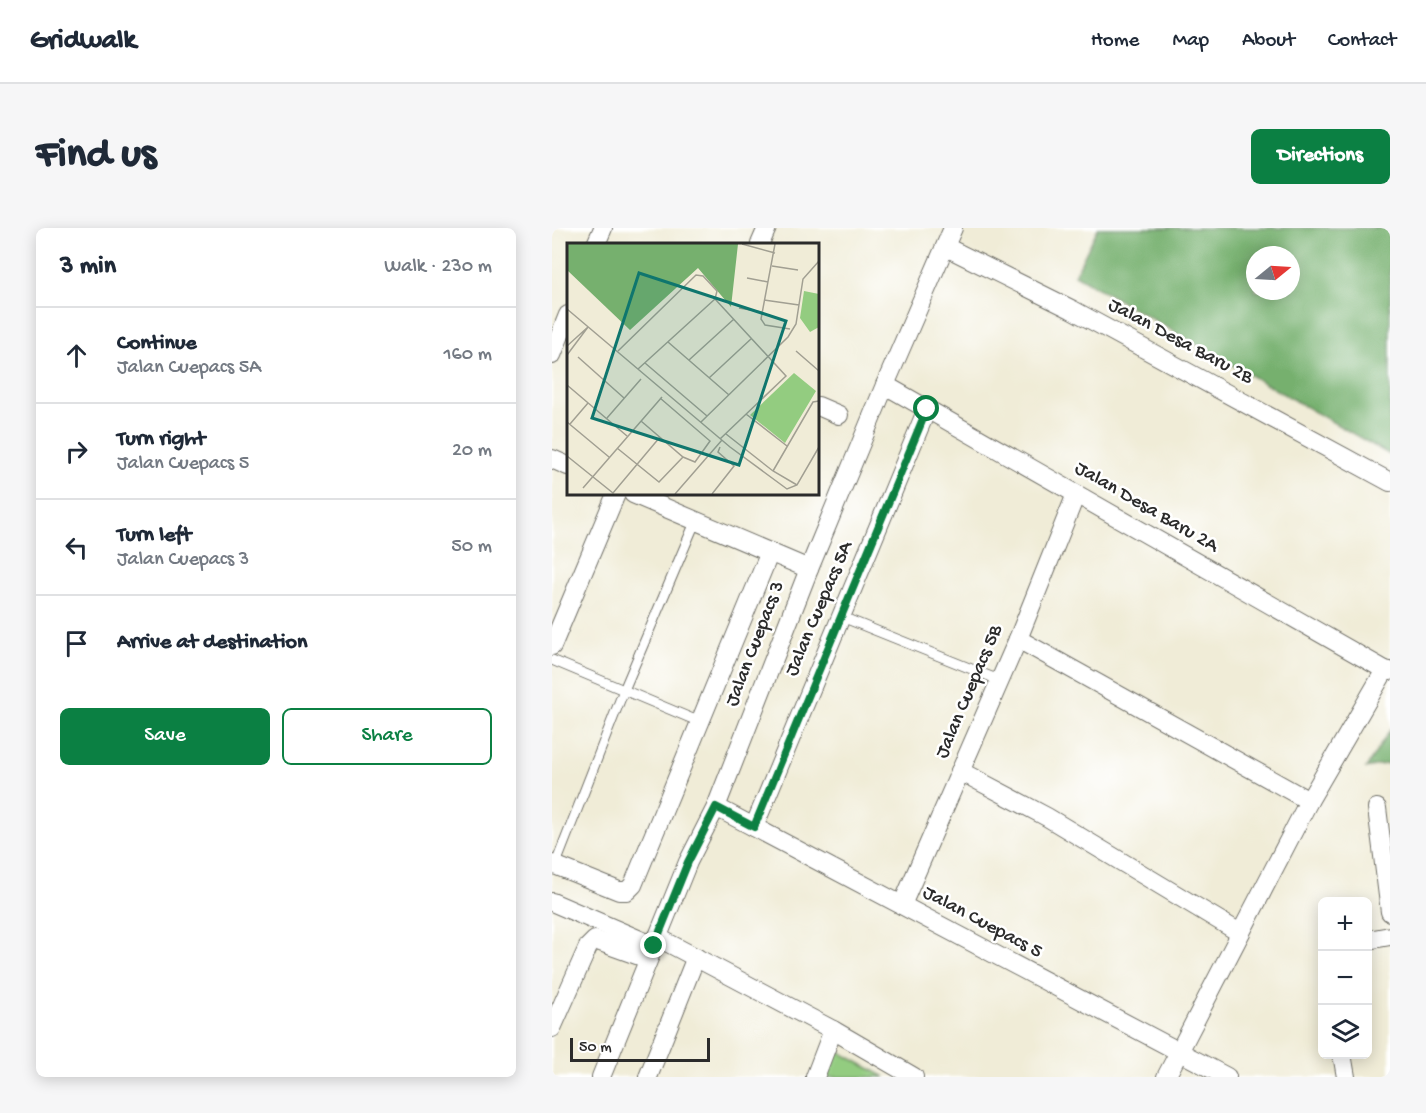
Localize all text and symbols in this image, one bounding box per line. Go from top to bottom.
text: Gridwalk [30,25,136,58]
text: Home [1091,29,1139,54]
text: Map [1172,29,1209,54]
text: About [1242,29,1295,54]
text: Contact [1328,29,1396,54]
button: Directions [1251,129,1390,184]
text: Find us [36,132,156,181]
inset map [567,243,819,495]
north arrow [1246,246,1300,300]
text: 3 min [60,252,116,283]
text: Walk · 230 m [384,256,492,279]
street label: Jalan Desa Baru 2B [1104,294,1257,390]
text: Continue [117,331,197,357]
icon: ahead [60,339,93,372]
text: 160 m [443,344,492,367]
text: Jalan Cuepacs 5A [117,357,261,380]
route start [913,395,939,421]
text: Turn right [117,427,205,453]
icon: right [60,435,93,468]
text: 20 m [452,440,492,463]
text: Jalan Cuepacs 5 [117,453,249,476]
street label: Jalan Desa Baru 2A [1070,458,1223,559]
text: Turn left [117,523,191,549]
icon: left [60,531,93,564]
text: 50 m [451,536,492,559]
street label: Jalan Cuepacs 5A [781,537,859,680]
text: Jalan Cuepacs 3 [117,549,249,572]
street label: Jalan Cuepacs 3 [722,578,790,710]
street label: Jalan Cuepacs 5B [932,621,1009,762]
icon: arrive [60,627,93,660]
text: Arrive at destination [117,630,307,656]
button: Save [60,708,270,765]
button: Share [282,708,492,765]
street label: Jalan Cuepacs 5 [918,882,1046,964]
map controls [1318,897,1372,1059]
button: + [1318,897,1372,951]
route end [640,932,666,958]
button: − [1318,951,1372,1005]
button: layers [1318,1005,1372,1059]
scale bar [570,1035,710,1062]
text: 50 m [579,1039,612,1058]

